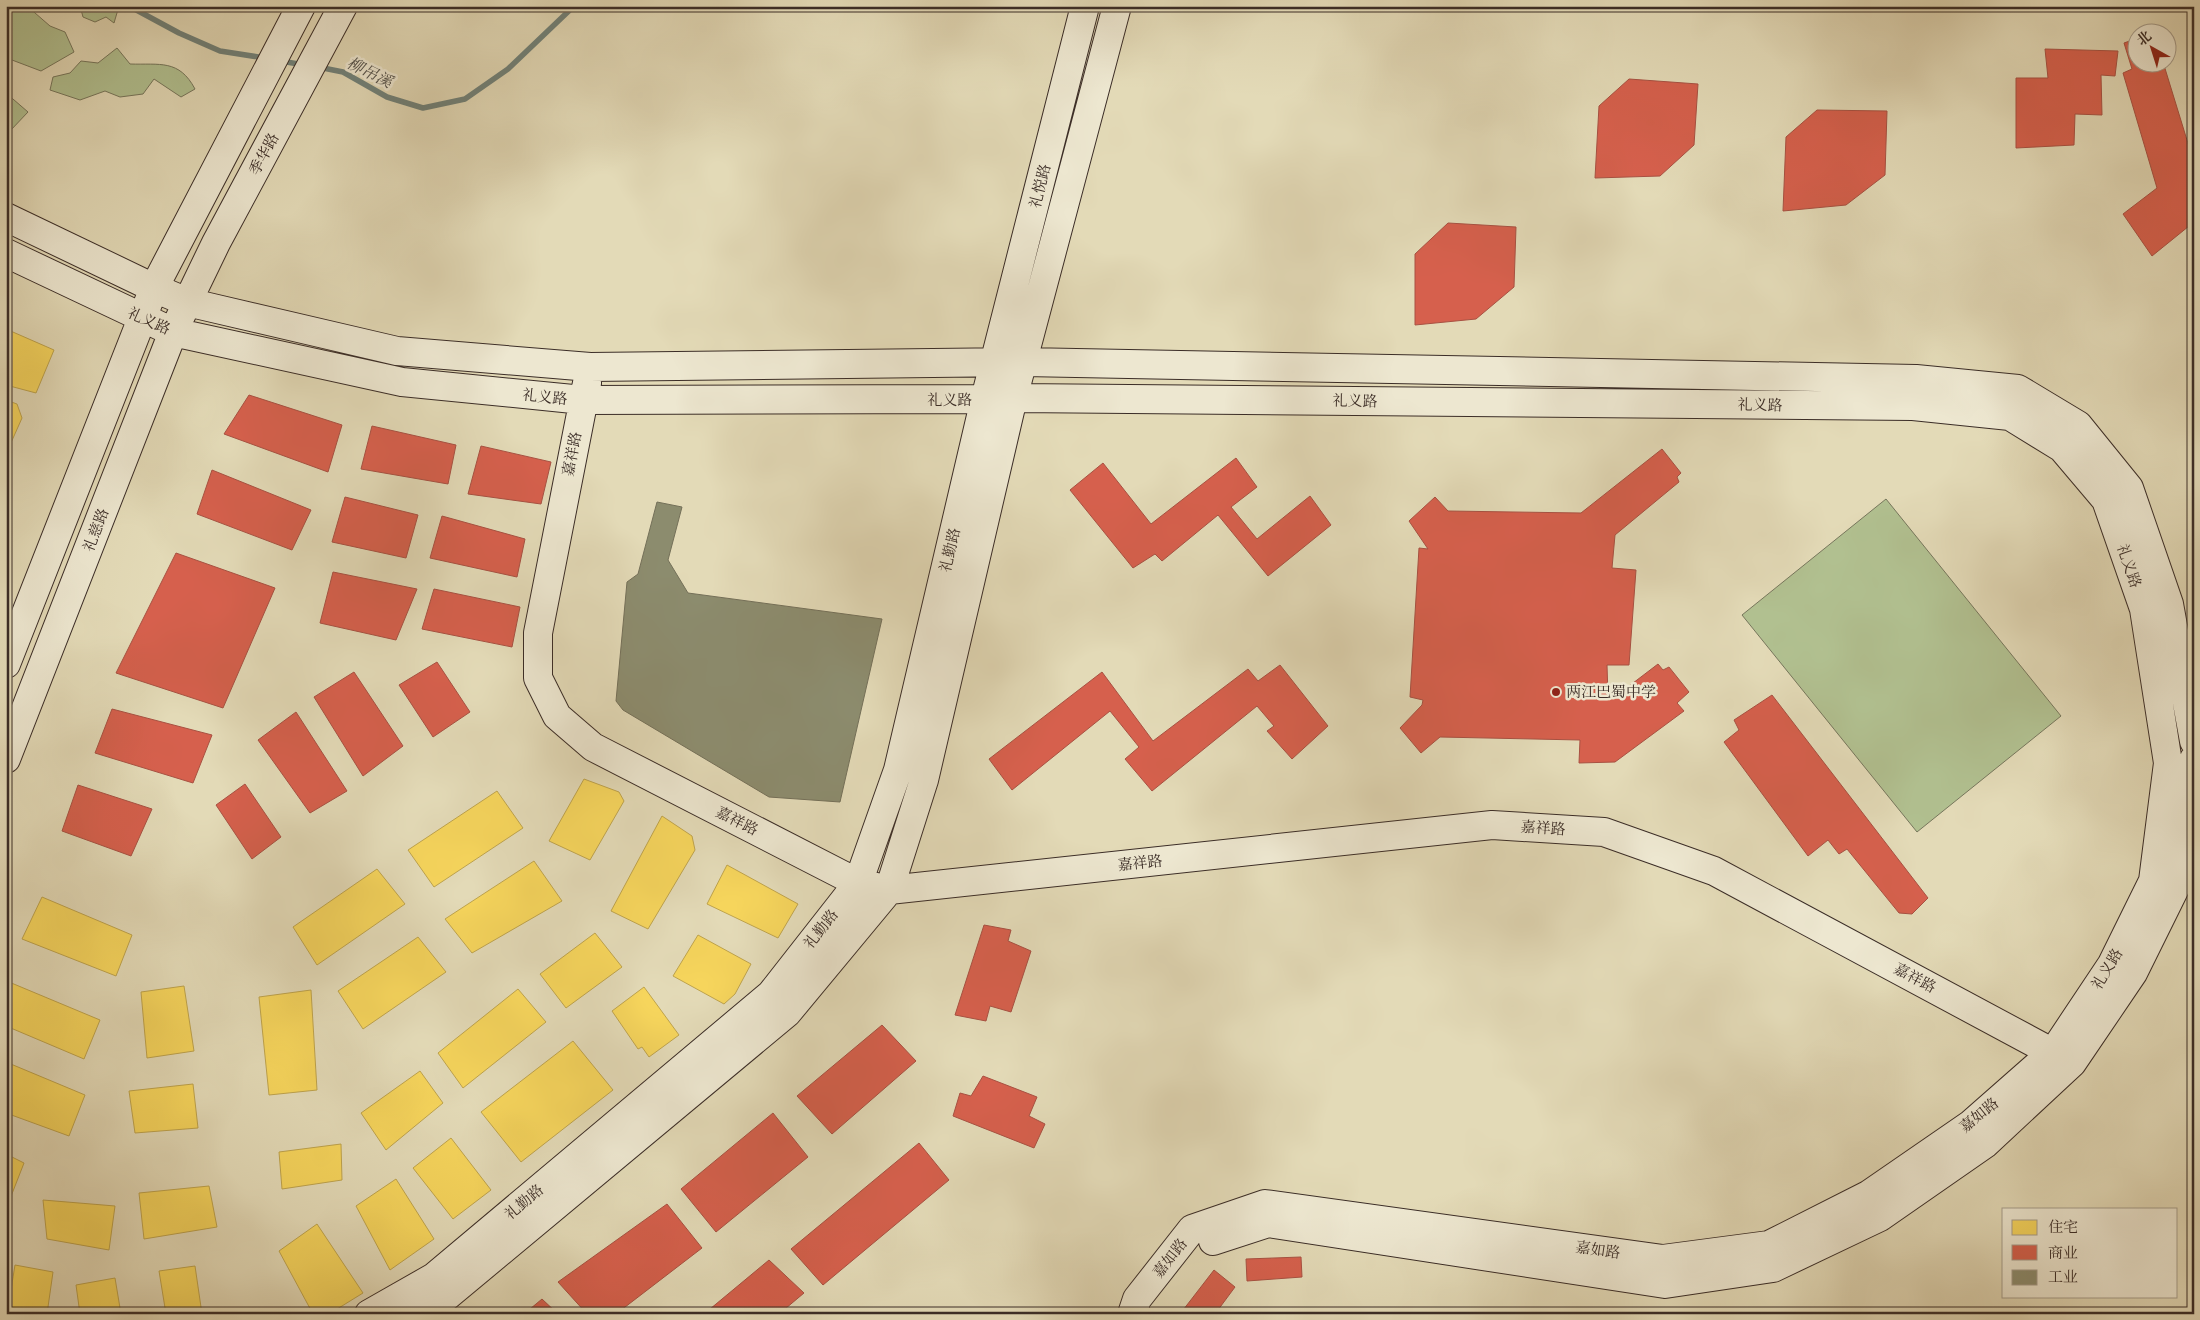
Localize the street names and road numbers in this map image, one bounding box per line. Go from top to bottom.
street label: 季华路 [245,130,283,179]
street label: 礼悦路 [1026,162,1055,210]
street label: 礼义路 [124,304,173,339]
street label: 礼义路 [522,386,568,409]
street label: 礼义路 [927,391,973,410]
street label: 礼义路 [1332,392,1378,411]
street label: 礼义路 [1737,396,1783,415]
street label: 嘉祥路 [559,430,586,478]
street label: 礼慈路 [80,506,113,555]
street label: 礼勤路 [936,526,965,574]
street label: 礼义路 [2112,542,2145,591]
street label: 嘉祥路 [712,803,761,840]
street label: 嘉祥路 [1520,817,1566,840]
street label: 嘉祥路 [1117,852,1163,875]
street label: 礼勤路 [800,906,843,953]
street label: 礼义路 [2088,945,2127,993]
street label: 嘉祥路 [1890,959,1939,997]
street label: 嘉如路 [1956,1094,2003,1137]
street label: 礼勤路 [501,1181,548,1224]
street label: 嘉如路 [1149,1235,1192,1282]
street label: 嘉如路 [1574,1238,1622,1263]

